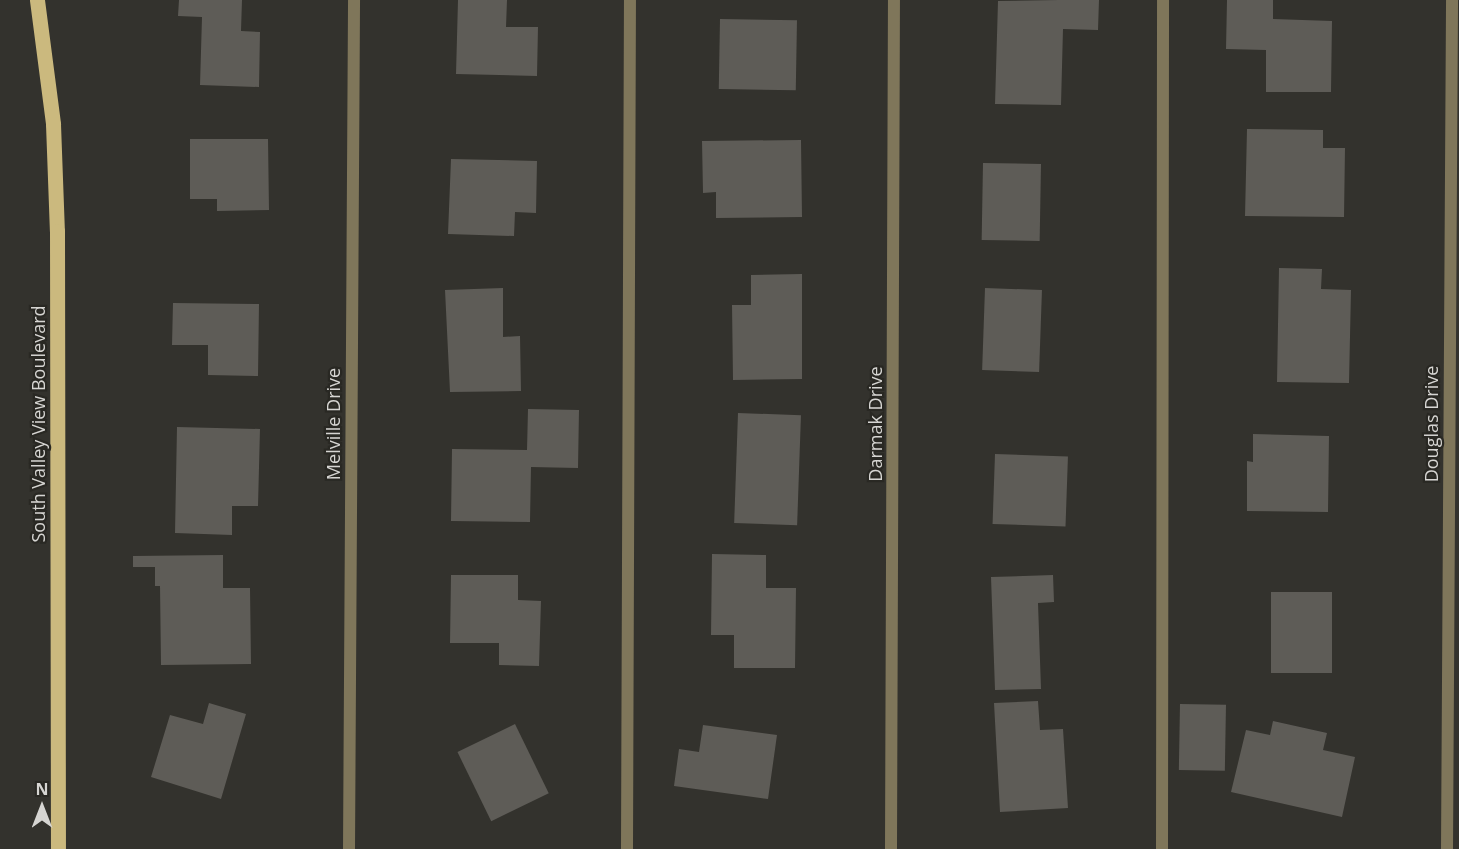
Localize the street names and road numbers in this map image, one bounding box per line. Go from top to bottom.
street label: South Valley View Boulevard [27,305,49,543]
street label: Darmak Drive [864,366,886,482]
street label: Douglas Drive [1420,366,1442,482]
street label: Melville Drive [322,368,344,480]

